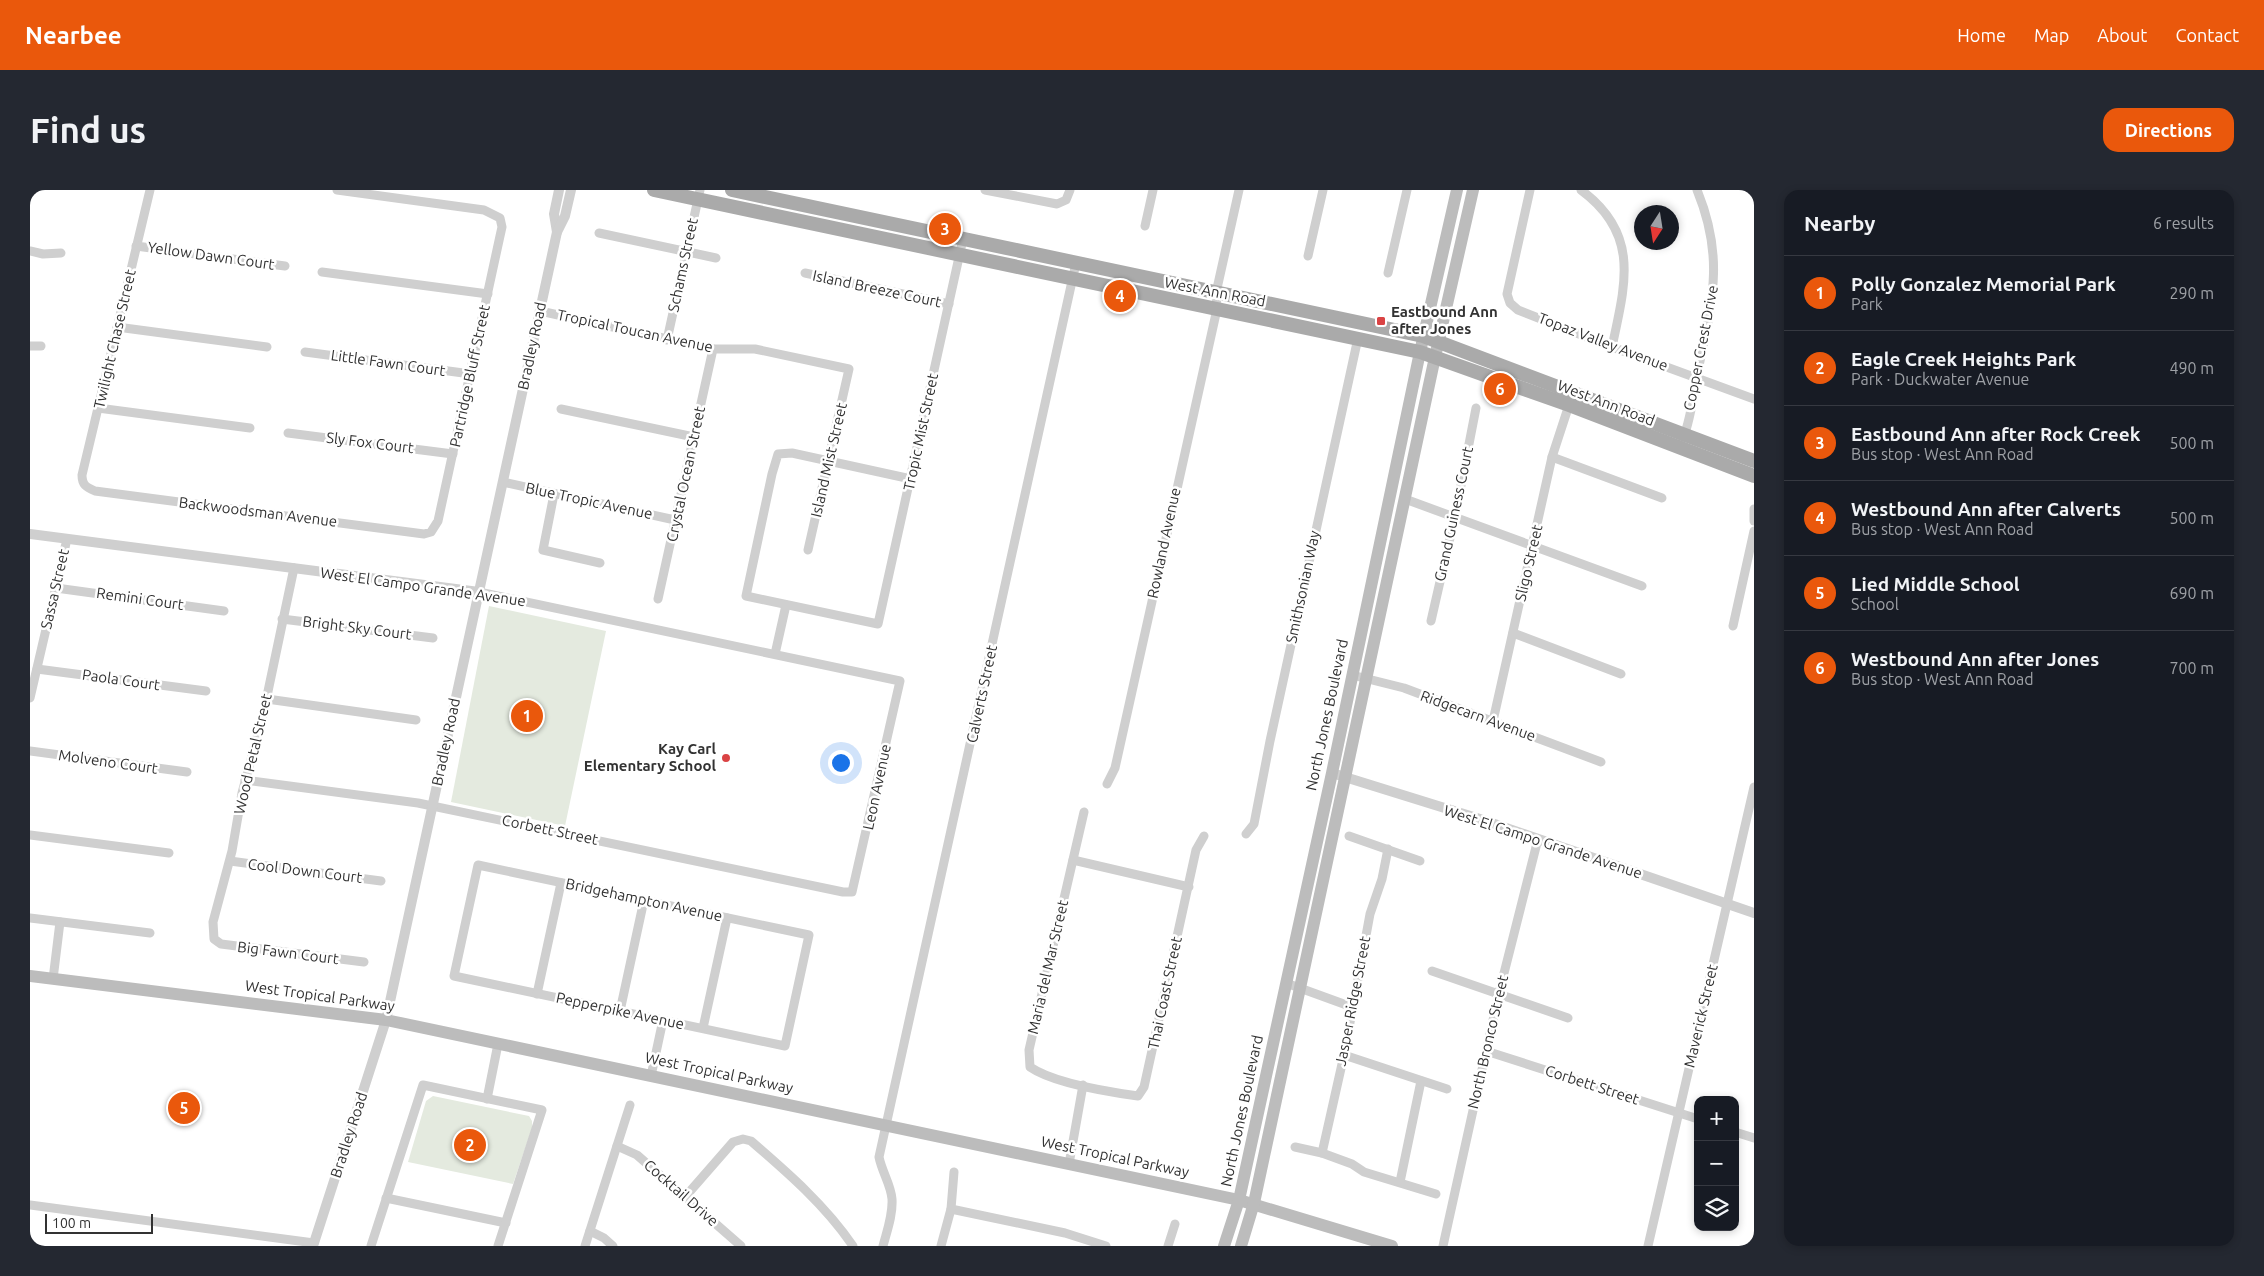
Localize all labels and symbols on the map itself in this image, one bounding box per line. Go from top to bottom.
north arrow [1634,205,1679,250]
pin: 3 [929,210,961,248]
street label: Schams Street [664,216,701,314]
street label: Yellow Dawn Court [146,238,276,273]
street label: Island Breeze Court [811,267,943,310]
street label: Twilight Chase Street [90,268,139,410]
street label: West Ann Road [1163,273,1267,310]
pin: 4 [1104,277,1136,315]
street label: Copper Crest Drive [1680,284,1721,412]
street label: Bradley Road [514,301,549,391]
street label: Partridge Bluff Street [446,303,493,449]
place label: Eastbound Ann after Jones [1391,303,1498,337]
street label: Tropical Toucan Avenue [556,306,715,355]
street label: Topaz Valley Avenue [1536,309,1670,374]
marker: Eastbound Ann after Jones [1375,315,1387,327]
street label: Little Fawn Court [330,346,447,379]
pin: 6 [1484,370,1516,408]
street label: Tropic Mist Street [900,372,941,492]
street label: West Ann Road [1555,376,1657,429]
street label: Island Mist Street [807,401,850,519]
street label: Crystal Ocean Street [663,404,708,543]
street label: Sly Fox Court [325,429,415,456]
street label: Grand Guiness Court [1431,445,1476,583]
street label: Blue Tropic Avenue [524,479,654,522]
street label: Rowland Avenue [1143,486,1184,600]
street label: Backwoodsman Avenue [178,493,338,530]
street label: Sligo Street [1511,523,1546,603]
street label: Smithsonian Way [1282,529,1323,645]
street label: Sassa Street [37,547,72,631]
street label: West El Campo Grande Avenue [319,564,527,609]
street label: Remini Court [95,584,185,613]
street label: Bright Sky Court [302,612,413,643]
street label: North Jones Boulevard [1302,638,1351,792]
street label: Calverts Street [963,643,1000,744]
street label: Paola Court [81,666,161,693]
street label: Ridgecarn Avenue [1418,687,1538,744]
street label: Wood Petal Street [230,692,275,816]
street label: Bradley Road [428,697,463,787]
pin: 1 [511,697,543,735]
place label: Kay Carl Elementary School [584,740,716,774]
street label: Leon Avenue [859,742,894,831]
street label: Molveno Court [57,746,159,777]
your location [828,750,854,776]
marker: Kay Carl Elementary School [720,752,732,764]
street label: West El Campo Grande Avenue [1442,801,1644,882]
street label: Corbett Street [500,811,600,848]
street label: Cool Down Court [247,855,363,886]
street label: Bridgehampton Avenue [564,875,724,924]
street label: Maria del Mar Street [1024,898,1071,1036]
street label: Thai Coast Street [1144,935,1185,1051]
street label: Jasper Ridge Street [1332,935,1373,1067]
street label: Big Fawn Court [236,938,340,967]
street label: Maverick Street [1680,962,1721,1069]
street label: North Bronco Street [1464,973,1511,1110]
street label: West Tropical Parkway [244,977,396,1014]
street label: Pepperpike Avenue [555,989,686,1032]
street label: North Jones Boulevard [1217,1034,1266,1188]
street label: West Tropical Parkway [644,1049,795,1097]
street label: Corbett Street [1543,1061,1641,1108]
pin: 5 [168,1089,200,1127]
street label: Bradley Road [327,1090,370,1180]
pin: 2 [454,1126,486,1164]
street label: West Tropical Parkway [1040,1133,1191,1181]
street label: Cocktail Drive [641,1156,722,1229]
scale bar [45,1211,152,1234]

